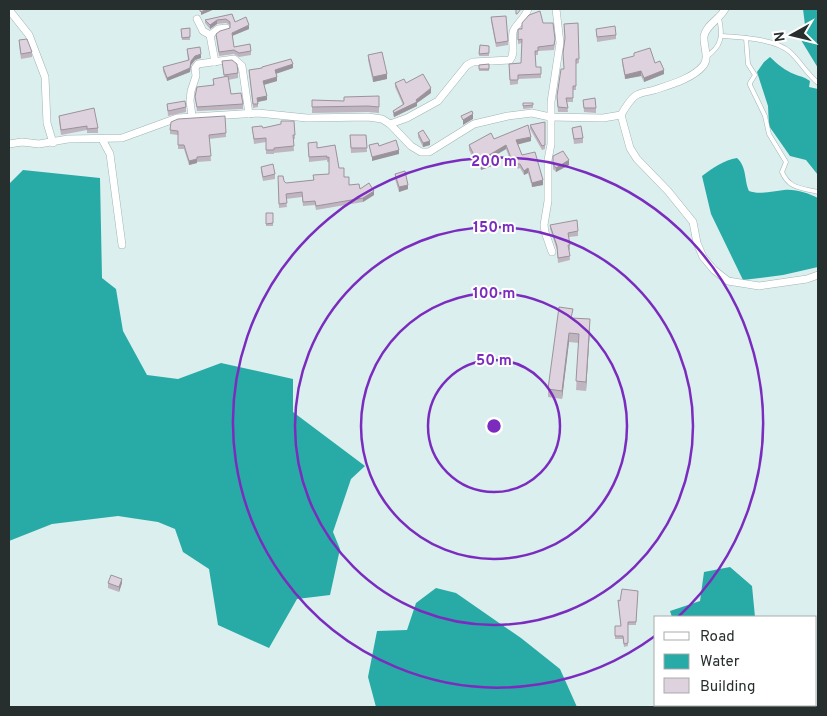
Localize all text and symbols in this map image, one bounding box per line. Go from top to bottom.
north arrow [767,10,817,60]
text: N [771,30,790,43]
text: 200 m [471,153,517,172]
text: 150 m [473,219,515,238]
text: 100 m [473,285,515,304]
text: 50 m [476,352,512,371]
centre of rings [485,417,503,435]
legend [654,616,817,706]
text: Road [700,628,735,647]
text: Water [700,653,740,672]
text: Building [700,678,755,697]

